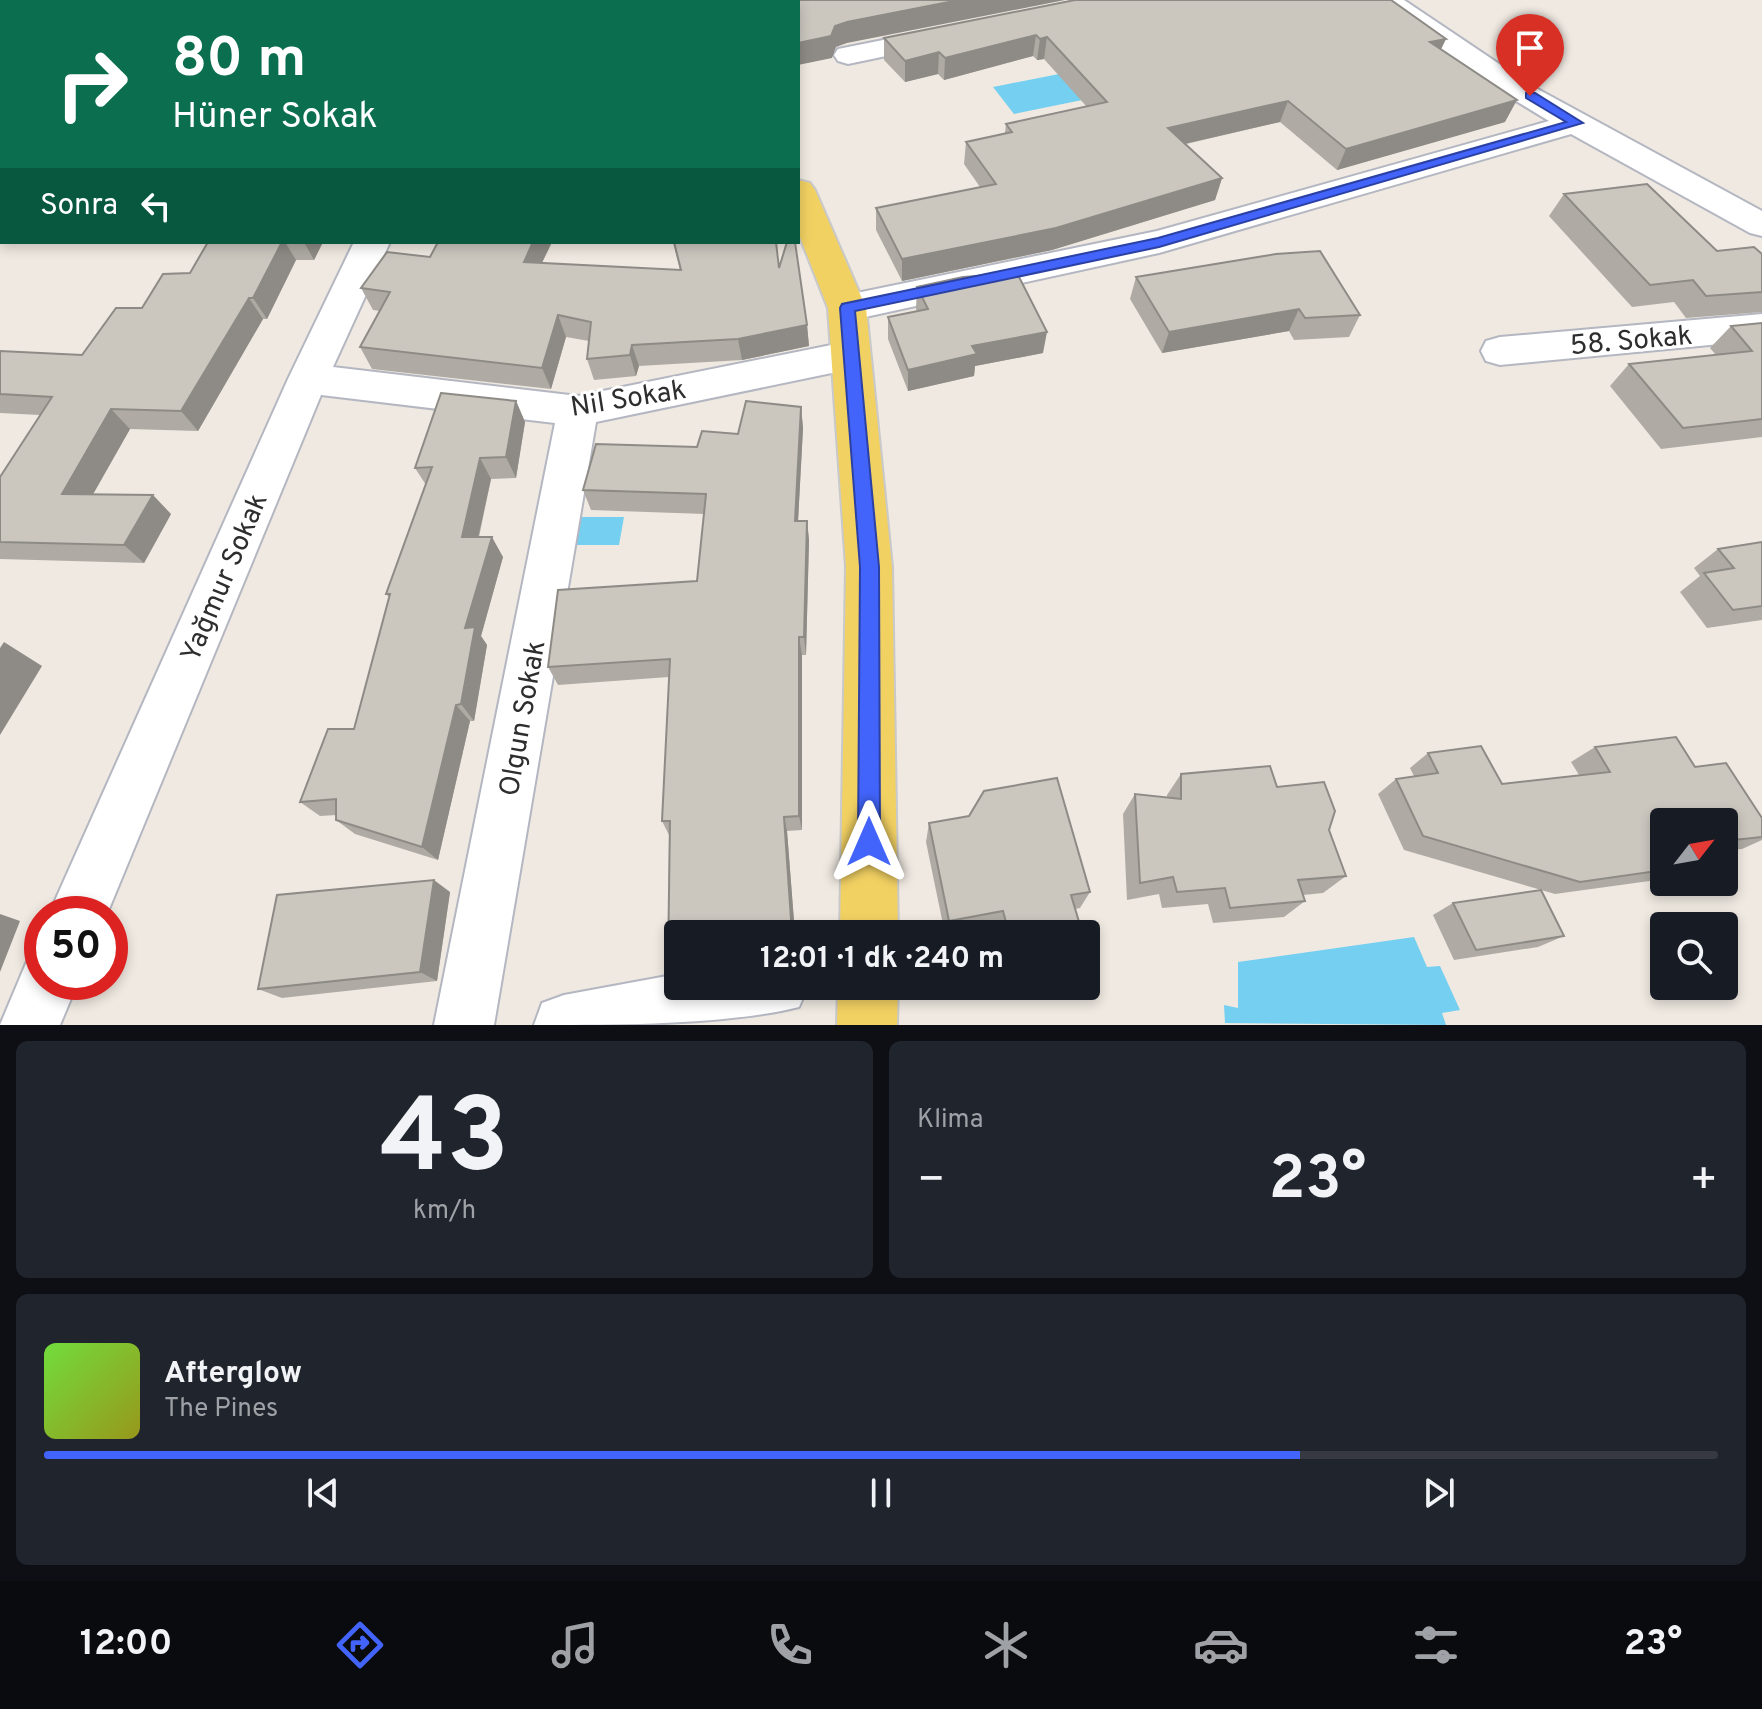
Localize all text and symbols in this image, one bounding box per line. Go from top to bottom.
pin [1496,14.0,1564,96]
text: 80 m [172,26,306,96]
icon: arrive [1508,26,1552,70]
icon: right [40,32,144,136]
text: Hüner Sokak [172,95,378,141]
icon: left [134,184,178,228]
text: Sonra [40,188,118,225]
street label: 58. Sokak [1568,319,1694,365]
street label: Nil Sokak [568,373,689,427]
street label: Yağmur Sokak [174,488,277,668]
street label: Olgun Sokak [493,638,555,799]
position arrow [827,800,911,884]
north arrow [1650,808,1738,896]
map controls [1650,808,1738,1000]
speed limit sign: 50 [24,896,128,1000]
button: search [1650,912,1738,1000]
text: 12:01 · 1 dk · 240 m [760,941,1004,978]
text: 43 [380,1077,509,1209]
text: Klima [917,1104,983,1137]
text: 23° [1269,1144,1366,1220]
text: − [917,1154,945,1210]
text: + [1690,1154,1718,1210]
text: km/h [413,1195,476,1228]
text: Afterglow [164,1356,302,1393]
text: The Pines [164,1393,278,1426]
icon: previous [301,1471,345,1515]
icon: pause [859,1471,903,1515]
icon: next [1417,1471,1461,1515]
icon: directions [332,1617,388,1673]
icon: music [547,1617,603,1673]
icon: phone [762,1617,818,1673]
icon: climate [978,1617,1034,1673]
icon: car [1193,1617,1249,1673]
icon: filters [1408,1617,1464,1673]
text: 12:00 [80,1622,172,1668]
text: 23° [1624,1622,1682,1668]

